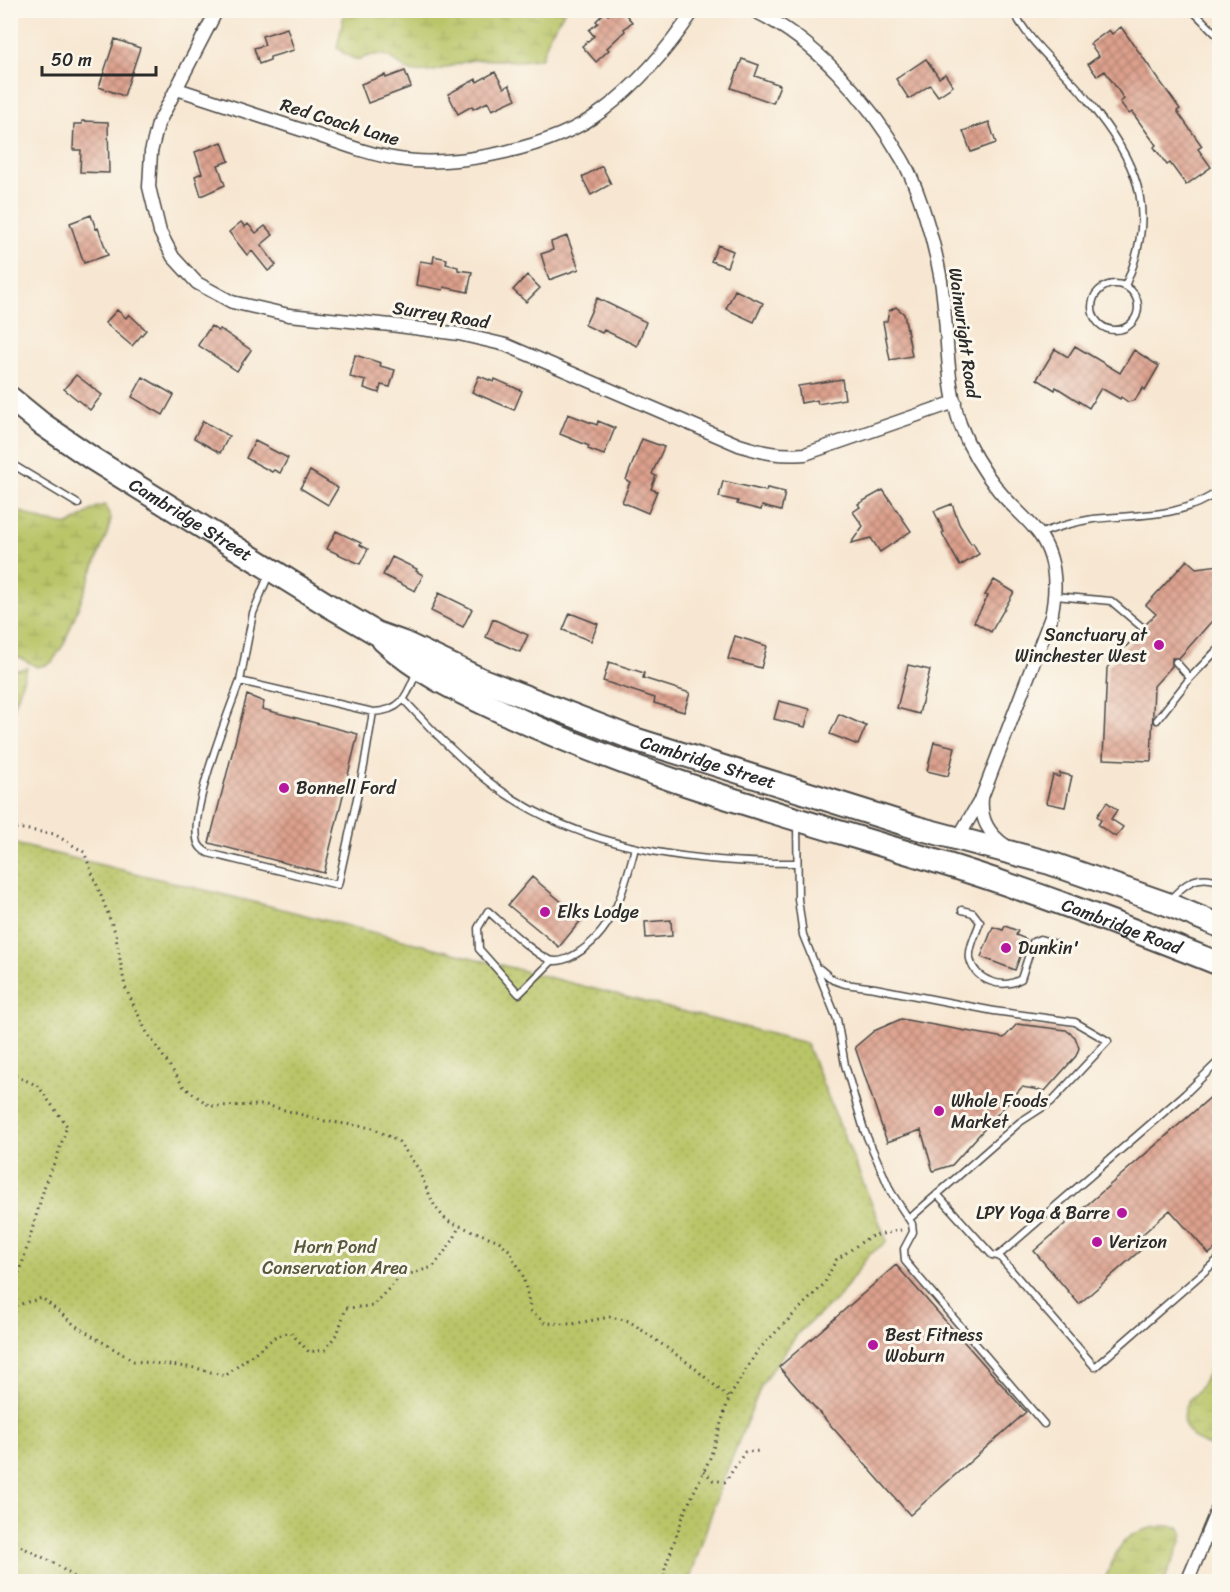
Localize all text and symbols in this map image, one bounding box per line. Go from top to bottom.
scale bar [42,39,156,77]
text: 50 m [51,44,92,76]
street label: Red Coach Lane [276,89,404,155]
street label: Wainwright Road [939,266,989,402]
street label: Surrey Road [390,292,493,339]
street label: Cambridge Street [123,469,259,570]
place label: Sanctuary at Winchester West [1015,619,1148,672]
marker: Sanctuary at Winchester West [1152,638,1166,652]
street label: Cambridge Street [636,726,780,799]
place label: Bonnell Ford [296,772,397,804]
marker: Bonnell Ford [277,781,291,795]
street label: Cambridge Road [1057,889,1188,964]
place label: Elks Lodge [557,896,639,928]
marker: Elks Lodge [538,905,552,919]
place label: Dunkin' [1018,932,1079,964]
marker: Dunkin' [999,941,1013,955]
place label: Whole Foods Market [951,1085,1049,1138]
marker: Whole Foods Market [932,1104,946,1118]
place label: LPY Yoga & Barre [976,1197,1110,1229]
marker: LPY Yoga & Barre [1115,1206,1129,1220]
place label: Verizon [1109,1226,1167,1258]
park label: Horn Pond Conservation Area [262,1231,408,1284]
marker: Verizon [1090,1235,1104,1249]
place label: Best Fitness Woburn [885,1319,983,1372]
marker: Best Fitness Woburn [866,1338,880,1352]

